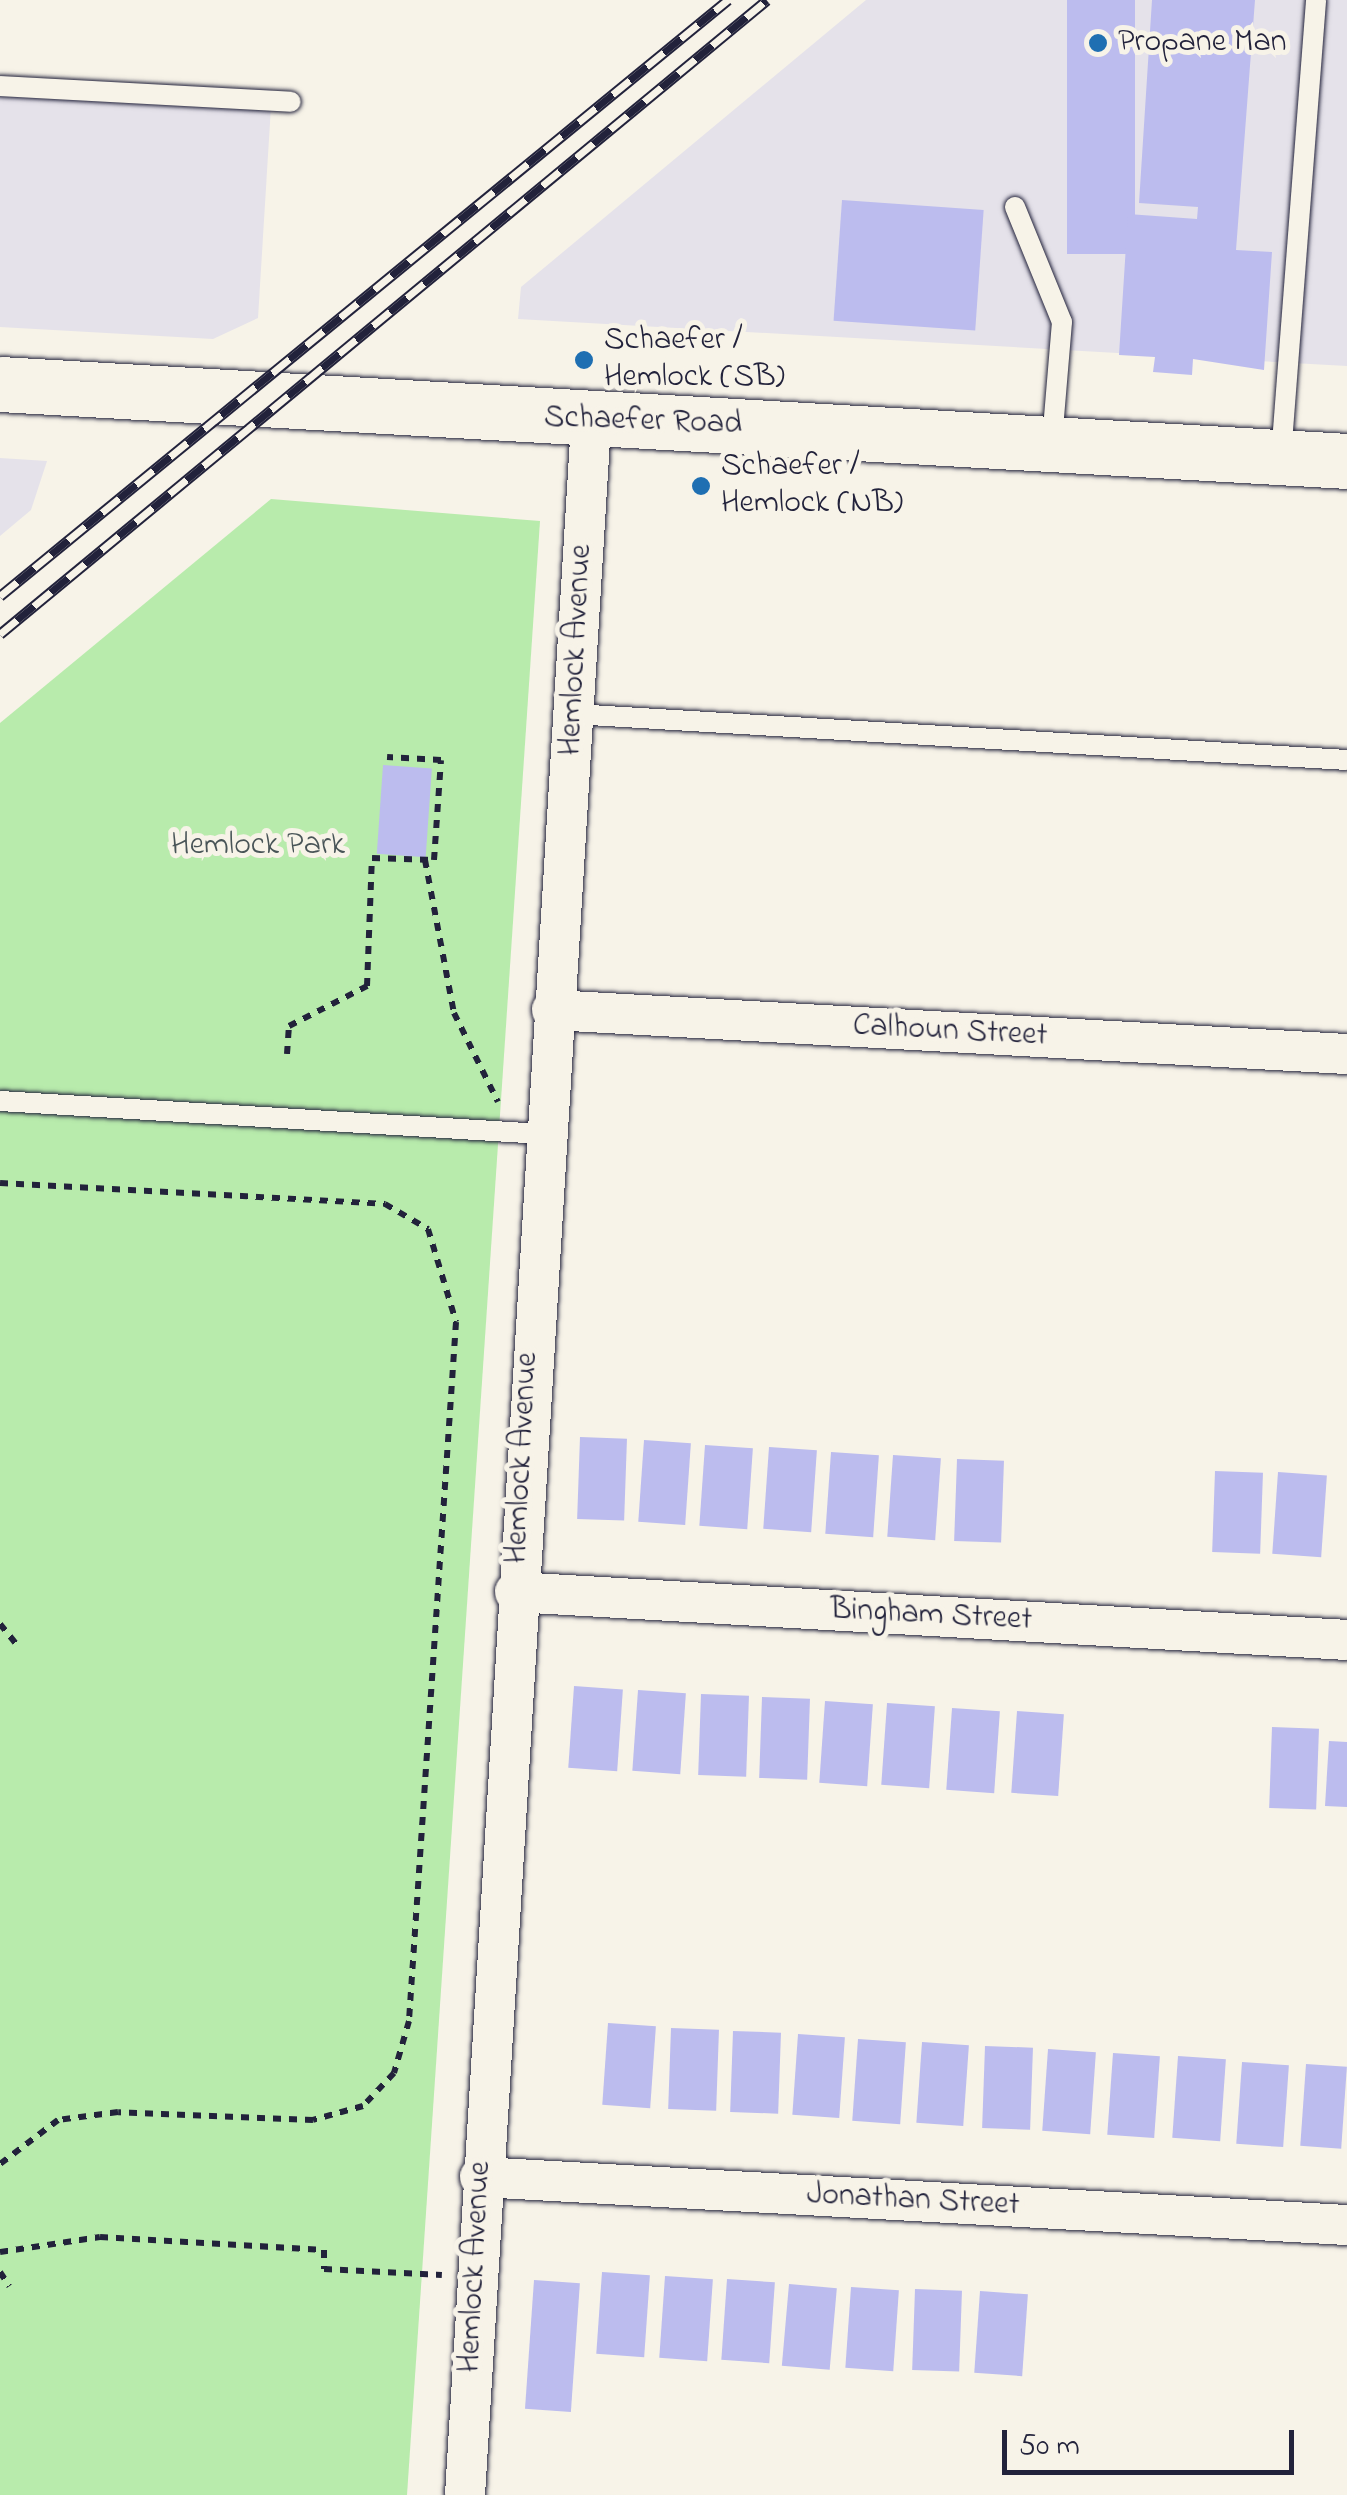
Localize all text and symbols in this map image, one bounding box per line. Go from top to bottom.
place label: Propane Man [1118,24,1286,62]
marker: Propane Man [1087,32,1109,54]
place label: Schaefer / Hemlock (SB) [604,323,785,398]
marker: Schaefer / Hemlock (SB) [573,349,595,371]
street label: Schaefer Road [543,399,743,445]
place label: Schaefer / Hemlock (NB) [721,449,903,524]
marker: Schaefer / Hemlock (NB) [690,475,712,497]
street label: Hemlock Avenue [552,543,602,757]
park label: Hemlock Park [171,827,345,865]
street label: Calhoun Street [852,1008,1048,1056]
street label: Hemlock Avenue [498,1351,548,1565]
street label: Bingham Street [829,1592,1033,1640]
street label: Hemlock Avenue [451,2160,501,2374]
street label: Jonathan Street [806,2176,1020,2226]
scale bar [1007,2410,1300,2472]
text: 50 m [1019,2425,1080,2469]

